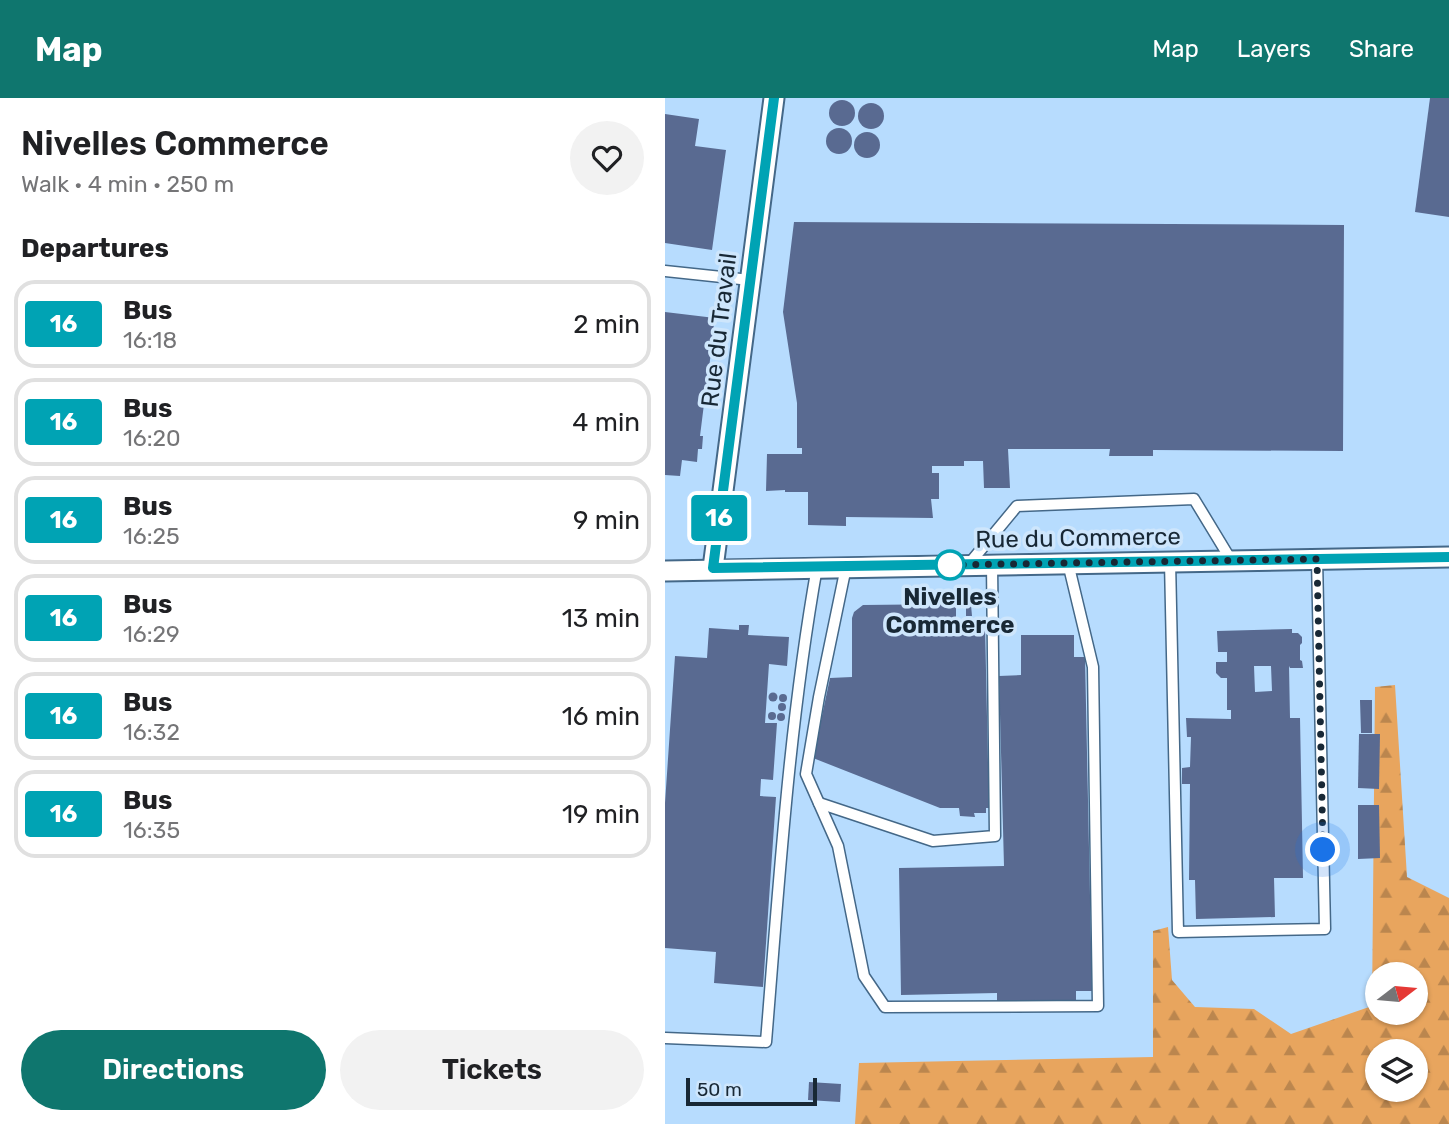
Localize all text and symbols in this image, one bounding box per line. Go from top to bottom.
text: Map [35,30,103,69]
text: Map [1152,35,1199,63]
text: Layers [1237,35,1311,63]
text: Share [1349,35,1414,63]
button: heart [570,121,644,195]
text: Nivelles Commerce [21,124,329,163]
text: Walk · 4 min · 250 m [21,170,234,198]
text: Departures [21,233,169,264]
street label: Rue du Travail [696,251,742,409]
text: Bus [123,295,172,326]
text: 2 min [573,309,640,340]
text: 16 [50,310,77,338]
text: 16:18 [123,326,177,354]
text: Bus [123,393,172,424]
text: 4 min [572,407,640,438]
text: 16 [50,408,77,436]
text: 16:20 [123,424,181,452]
text: Bus [123,491,172,522]
line badge: 16 [687,495,751,541]
text: 16 [705,504,733,532]
text: 9 min [573,505,640,536]
text: 16 [50,506,77,534]
text: 16:25 [123,522,180,550]
street label: Rue du Commerce [975,522,1181,554]
marker: Nivelles Commerce [935,550,965,580]
place label: Nivelles Commerce [886,583,1014,639]
text: Bus [123,589,172,620]
text: 13 min [562,603,640,634]
text: 16 [50,604,77,632]
text: 16:29 [123,620,180,648]
text: Bus [123,687,172,718]
text: 16 min [562,701,640,732]
text: 16 [50,702,77,730]
text: 16:32 [123,718,180,746]
text: Bus [123,785,172,816]
text: 19 min [562,799,640,830]
text: 16 [50,800,77,828]
text: 16:35 [123,816,180,844]
your location [1305,832,1340,867]
north arrow [1365,962,1428,1026]
map controls [1365,962,1428,1102]
button: Directions [21,1030,326,1110]
button: Tickets [340,1030,644,1110]
button: layers [1365,1039,1428,1102]
scale bar [686,1075,817,1107]
text: 50 m [697,1078,742,1101]

